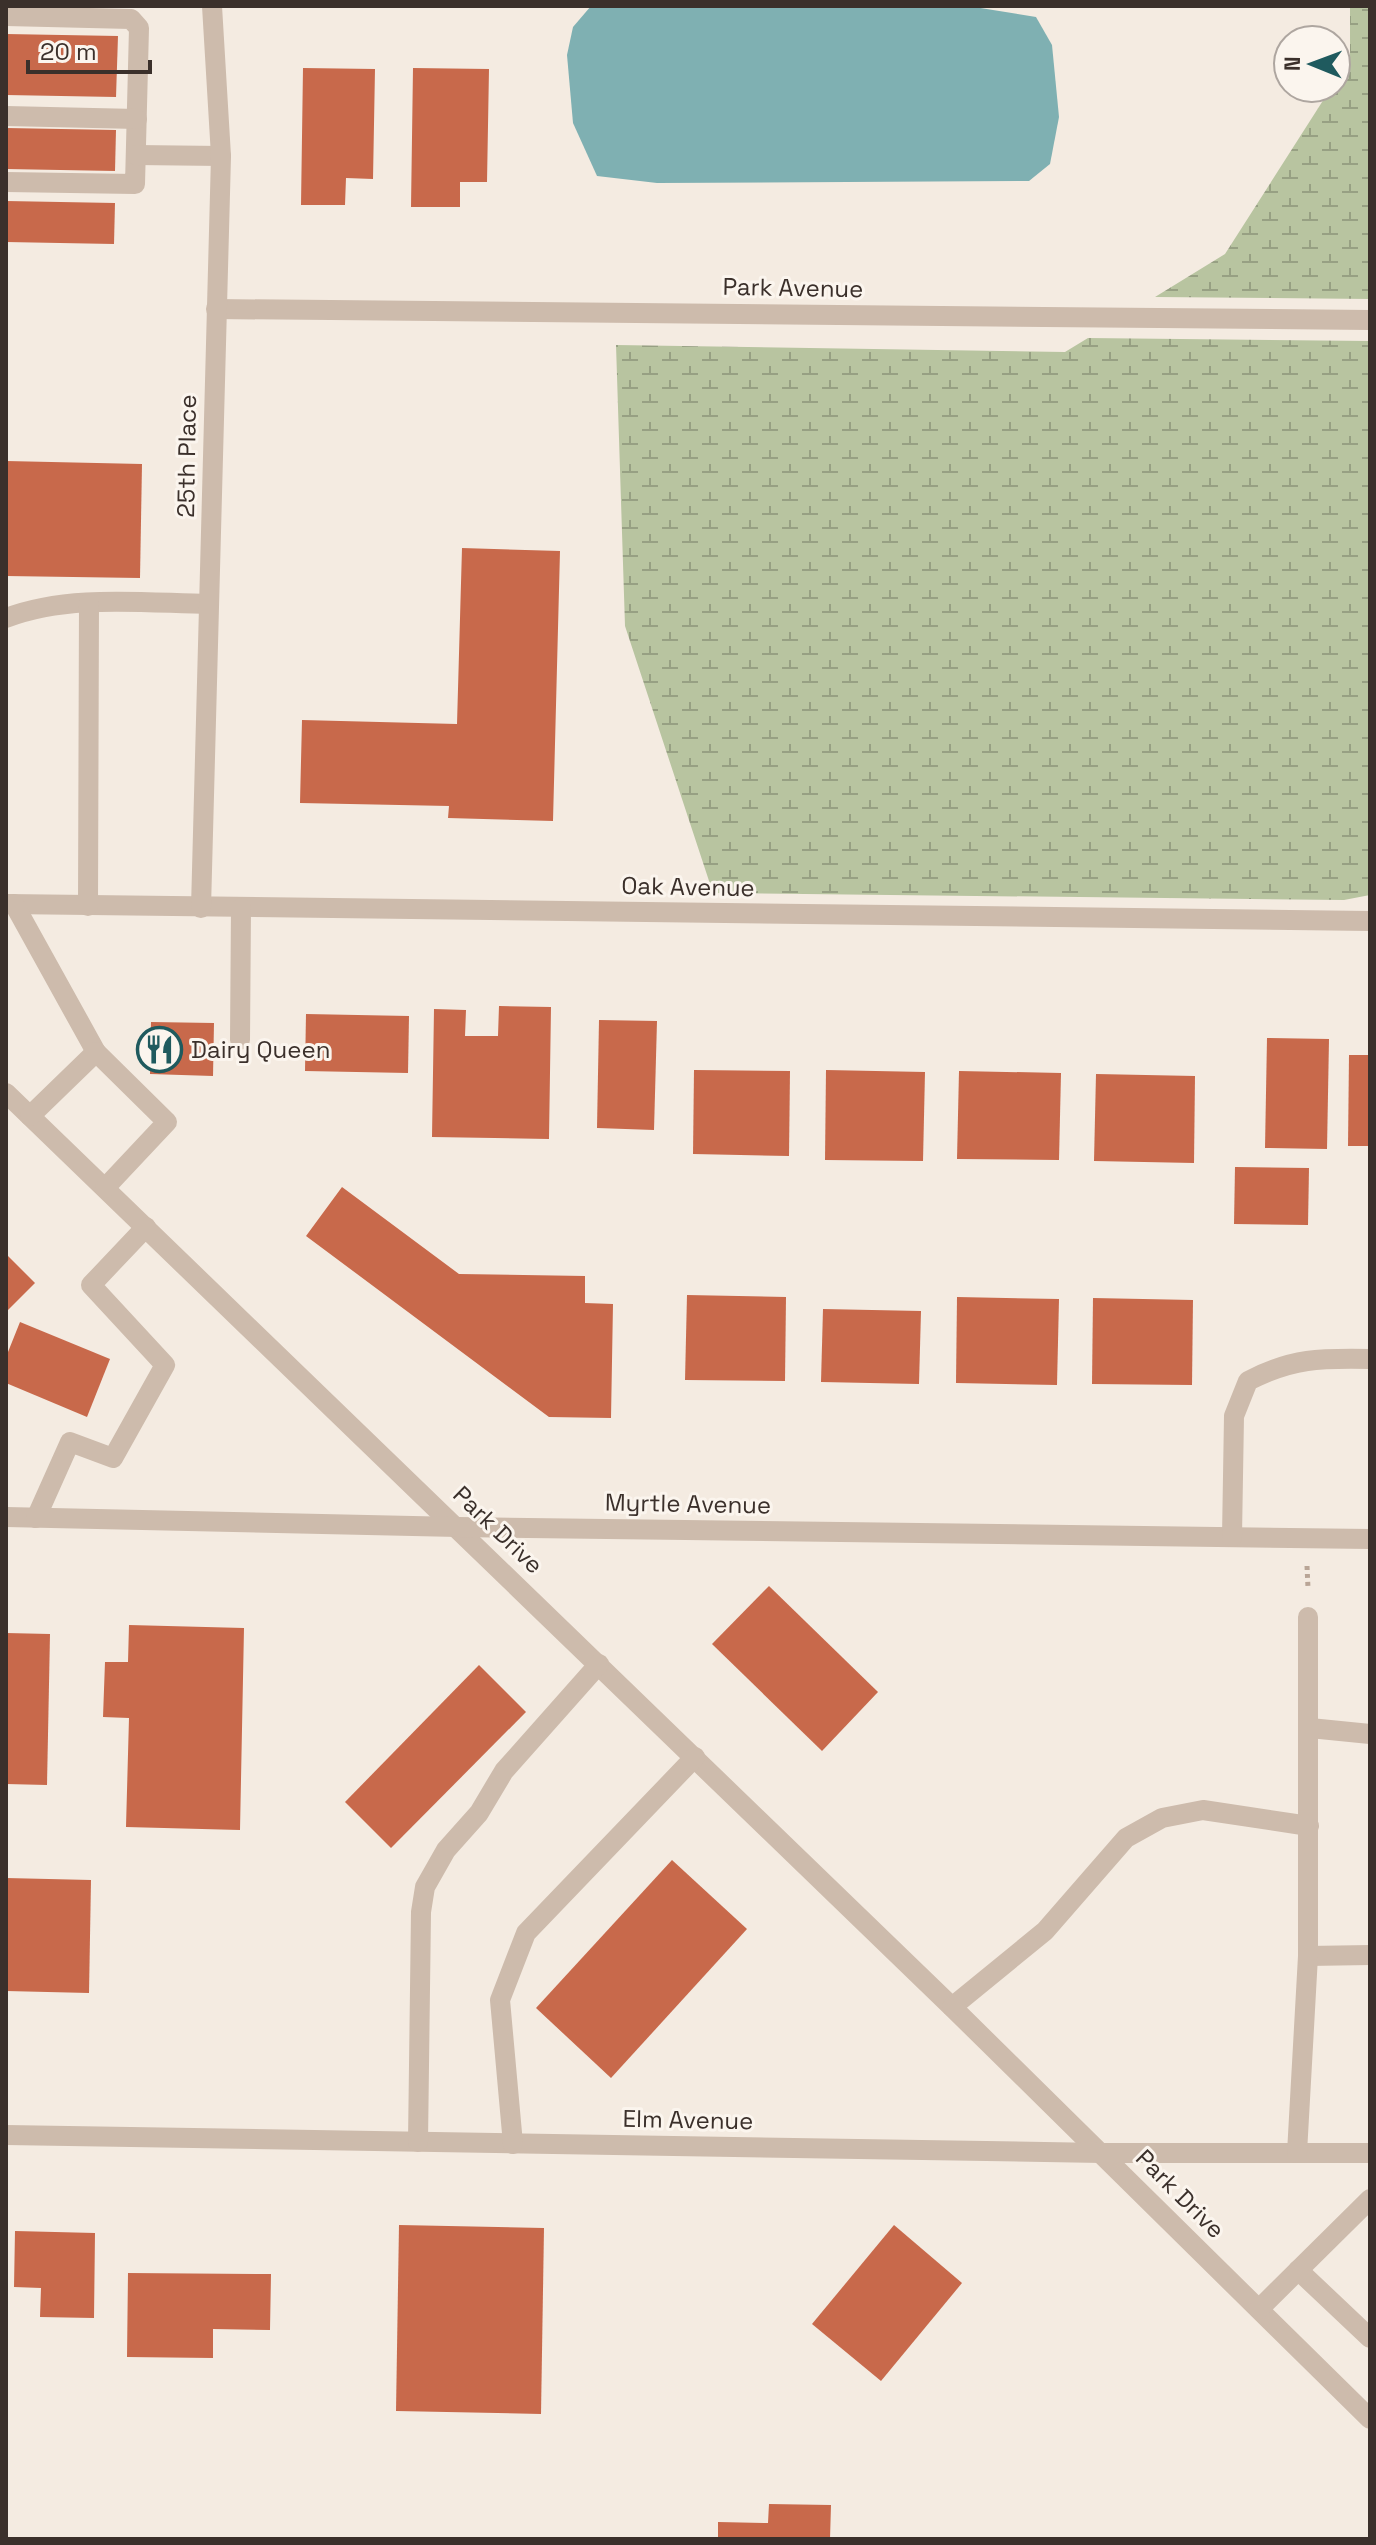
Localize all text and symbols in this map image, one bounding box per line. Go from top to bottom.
scale bar [28,24,150,74]
north arrow [1272,24,1352,104]
text: 20 m [40,36,97,67]
text: N [1278,56,1306,71]
street label: Park Avenue [722,271,864,304]
street label: 25th Place [170,394,203,518]
street label: Oak Avenue [621,870,755,903]
restaurant icon: Dairy Queen [136,1026,184,1074]
place label: Dairy Queen [191,1034,330,1065]
street label: Park Drive [447,1479,550,1580]
street label: Myrtle Avenue [605,1487,771,1520]
street label: Elm Avenue [622,2103,754,2136]
street label: Park Drive [1129,2143,1231,2245]

